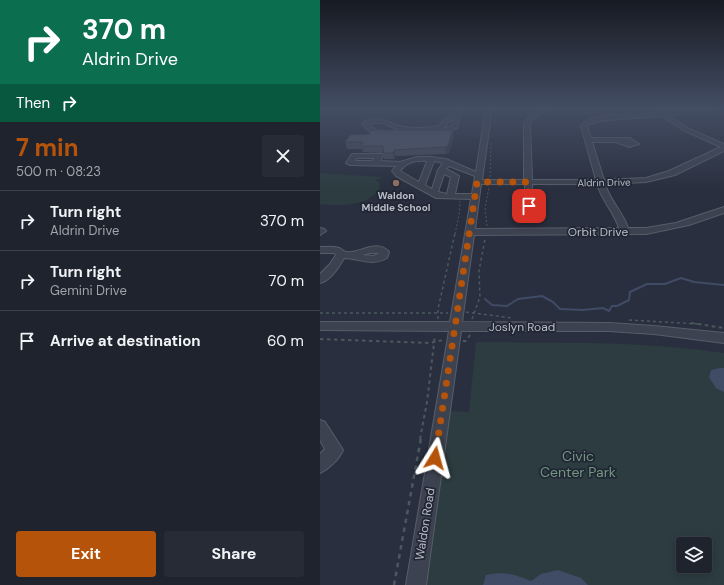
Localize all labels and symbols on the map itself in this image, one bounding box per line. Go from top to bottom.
street label: Aldrin Drive [577,176,631,189]
marker: Waldon Middle School [391,178,401,188]
place label: Waldon Middle School [362,189,431,214]
pin [512,189,546,223]
street label: Orbit Drive [568,224,628,240]
street label: Joslyn Road [489,319,555,335]
position arrow [414,437,456,479]
park label: Civic Center Park [540,447,616,481]
street label: Waldon Road [411,487,439,561]

